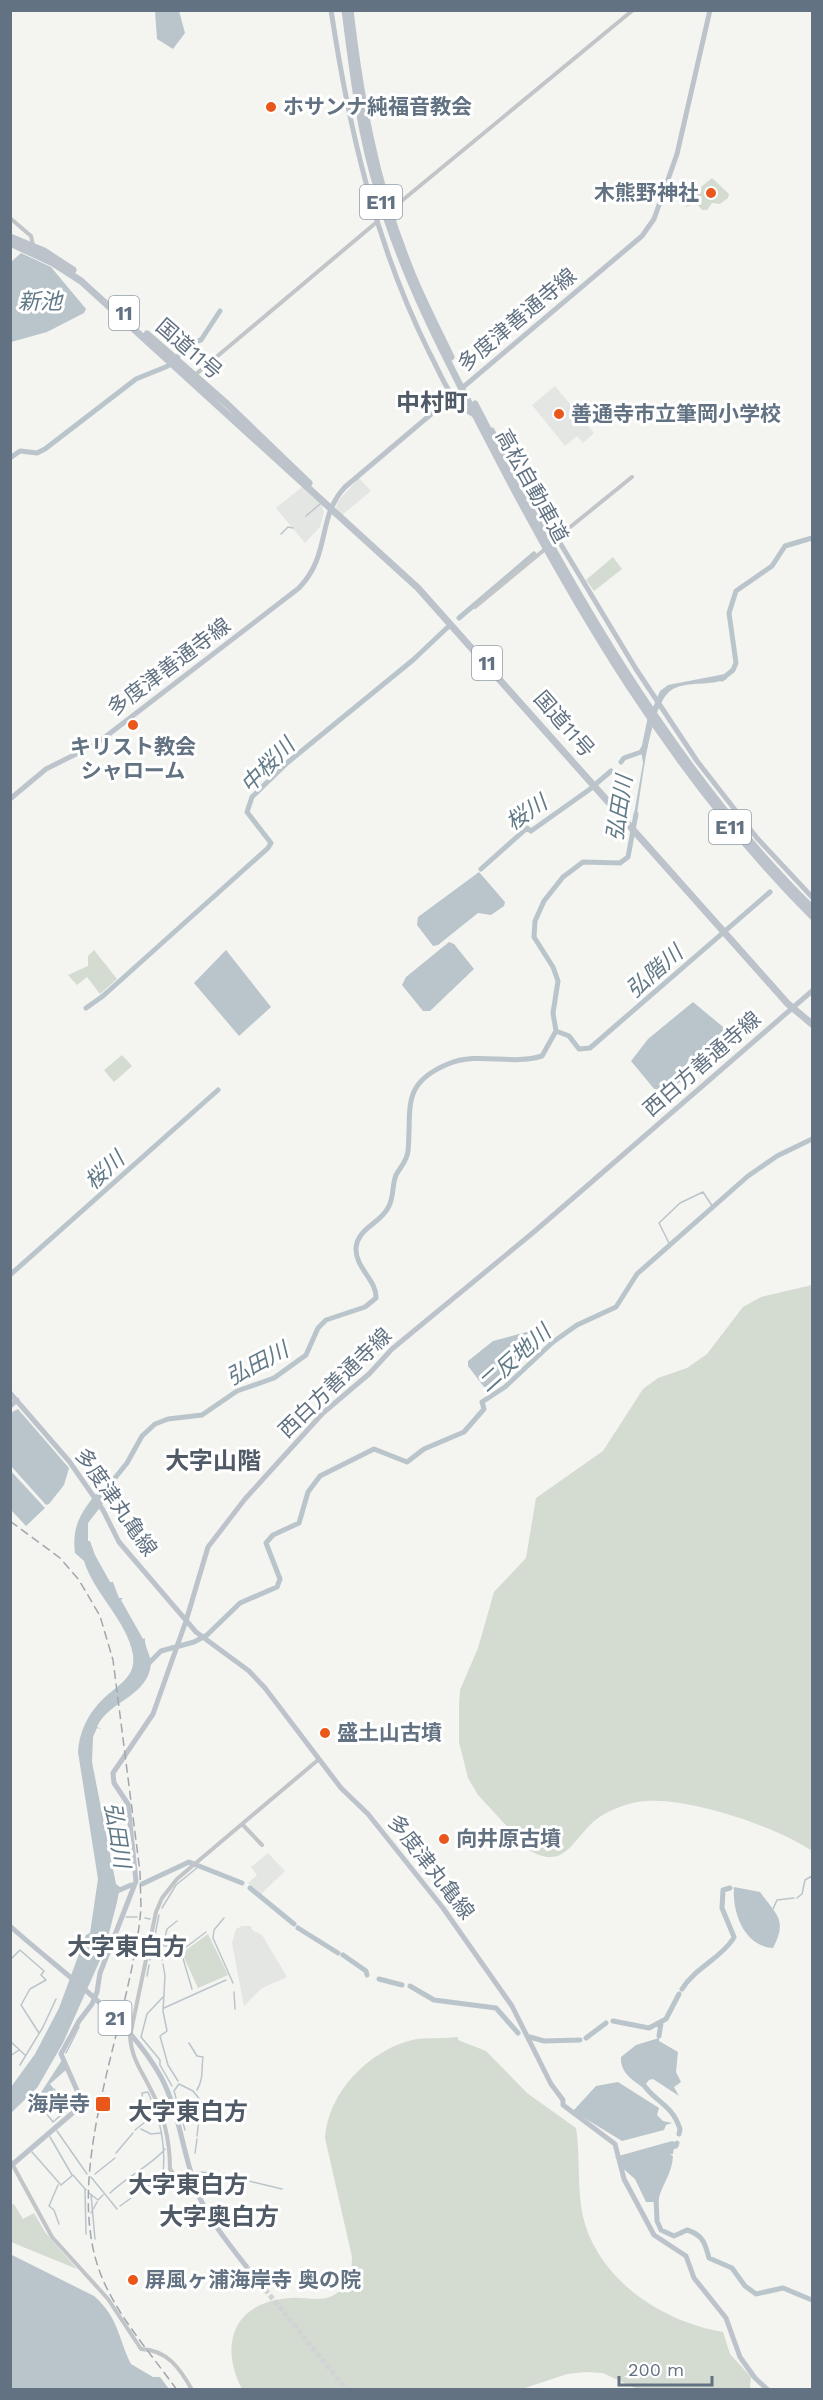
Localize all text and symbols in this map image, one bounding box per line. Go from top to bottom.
place label: ホサンナ純福音教会 [283,94,472,119]
marker: ホサンナ純福音教会 [264,100,278,114]
place label: 木熊野神社 [594,180,699,205]
road number: E11 [360,185,402,219]
marker: 木熊野神社 [704,186,718,200]
street label: 多度津善通寺線 [452,263,581,376]
water label: 新池 [18,289,64,314]
road number: 11 [109,296,139,330]
street label: 国道11号 [151,313,227,384]
district label: 中村町 [396,389,468,417]
place label: 善通寺市立筆岡小学校 [571,401,781,426]
marker: 善通寺市立筆岡小学校 [552,407,566,421]
street label: 高松自動車道 [491,425,574,547]
street label: 多度津善通寺線 [102,612,235,721]
road number: 11 [472,646,502,680]
street label: 国道11号 [529,686,600,762]
marker: キリスト教会 シャローム [126,718,140,732]
water label: 中桜川 [235,731,301,798]
place label: キリスト教会 シャローム [70,734,196,783]
water label: 弘田川 [602,772,637,843]
water label: 桜川 [501,789,553,835]
road number: E11 [709,810,751,844]
water label: 弘階川 [621,939,689,1002]
street label: 西白方善通寺線 [638,1006,765,1121]
water label: 桜川 [80,1145,131,1194]
water label: 二反地川 [473,1318,557,1397]
street label: 西白方善通寺線 [273,1323,396,1443]
water label: 弘田川 [222,1336,294,1390]
street label: 多度津丸亀線 [70,1443,163,1560]
district label: 大字山階 [165,1447,261,1475]
place label: 盛土山古墳 [337,1720,442,1745]
marker: 盛土山古墳 [318,1726,332,1740]
water label: 弘田川 [100,1801,135,1872]
street label: 多度津丸亀線 [383,1809,480,1924]
place label: 向井原古墳 [456,1826,561,1851]
marker: 向井原古墳 [437,1832,451,1846]
district label: 大字東白方 [67,1933,187,1961]
road number: 21 [98,2001,132,2035]
place label: 海岸寺 [27,2091,90,2116]
marker: 海岸寺 [94,2095,112,2113]
district label: 大字東白方 [128,2098,248,2126]
district label: 大字東白方 [128,2171,248,2199]
district label: 大字奥白方 [159,2203,279,2231]
place label: 屏風ヶ浦海岸寺 奥の院 [145,2267,361,2292]
marker: 屏風ヶ浦海岸寺 奥の院 [126,2273,140,2287]
scale bar [619,2349,712,2387]
text: 200 m [628,2359,684,2380]

